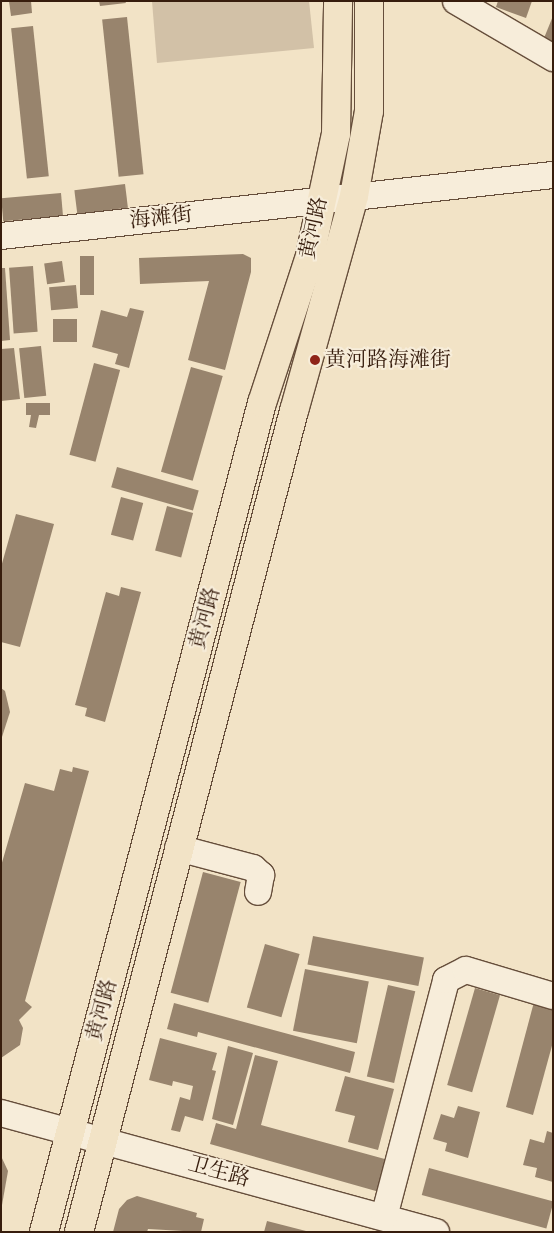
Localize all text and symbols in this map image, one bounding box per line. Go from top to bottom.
street label: 黄河路 [295,195,333,261]
street label: 海滩街 [128,202,194,234]
place label: 黄河路海滩街 [325,347,451,373]
marker: 黄河路海滩街 [309,354,321,366]
street label: 黄河路 [185,584,225,652]
street label: 黄河路 [82,976,122,1044]
street label: 卫生路 [185,1152,253,1192]

